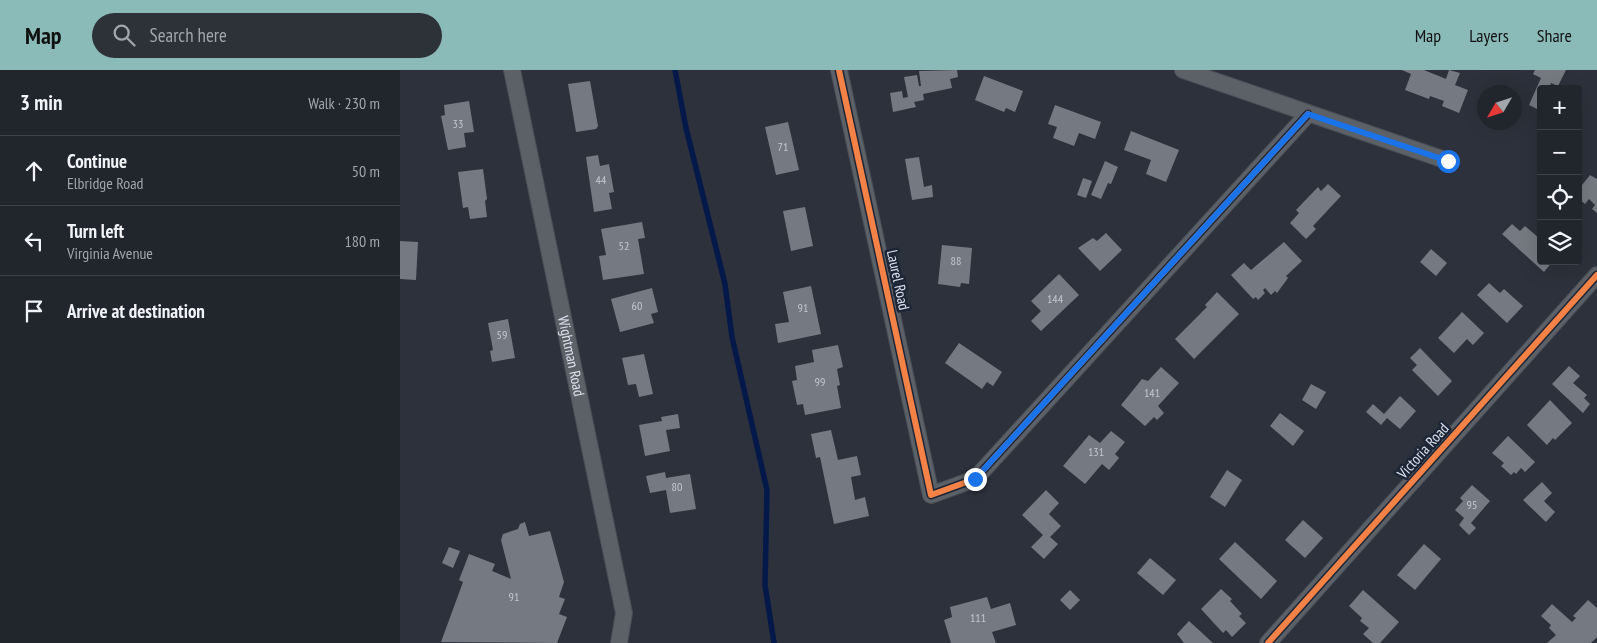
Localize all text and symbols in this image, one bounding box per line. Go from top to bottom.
search box [92,13,442,58]
text: Map [25,20,62,51]
icon: search [110,21,138,49]
text: Search here [150,23,227,47]
text: Map [1415,24,1441,47]
text: Layers [1469,24,1509,47]
text: Share [1537,24,1572,47]
north arrow [1477,85,1522,130]
map controls [1537,85,1582,265]
button: + [1537,85,1582,130]
text: 3 min [20,89,62,116]
text: Walk · 230 m [308,93,380,113]
house number: 33 [453,116,463,131]
button: − [1537,130,1582,175]
house number: 71 [778,139,788,154]
text: Continue [67,149,127,173]
route start [1437,150,1460,173]
icon: ahead [20,157,48,185]
text: 50 m [352,161,380,181]
house number: 44 [596,172,607,187]
text: Elbridge Road [67,173,144,193]
button: locate [1537,175,1582,220]
text: Turn left [67,219,124,243]
button: layers [1537,220,1582,265]
icon: left [20,227,48,255]
text: 180 m [345,231,380,251]
house number: 52 [619,238,629,253]
text: Virginia Avenue [67,243,153,263]
street label: Laurel Road [883,248,914,312]
house number: 88 [951,253,961,268]
house number: 144 [1047,291,1064,306]
icon: arrive [20,297,48,325]
house number: 60 [632,298,642,313]
text: Arrive at destination [67,299,205,323]
house number: 91 [798,300,808,315]
street label: Wightman Road [554,314,589,398]
house number: 59 [497,327,507,342]
house number: 99 [815,374,825,389]
house number: 141 [1144,385,1160,400]
street label: Victoria Road [1392,419,1452,483]
house number: 131 [1088,444,1104,459]
route end [964,468,987,491]
house number: 80 [672,479,682,494]
house number: 95 [1467,497,1477,512]
house number: 91 [509,589,519,604]
house number: 111 [970,610,986,625]

